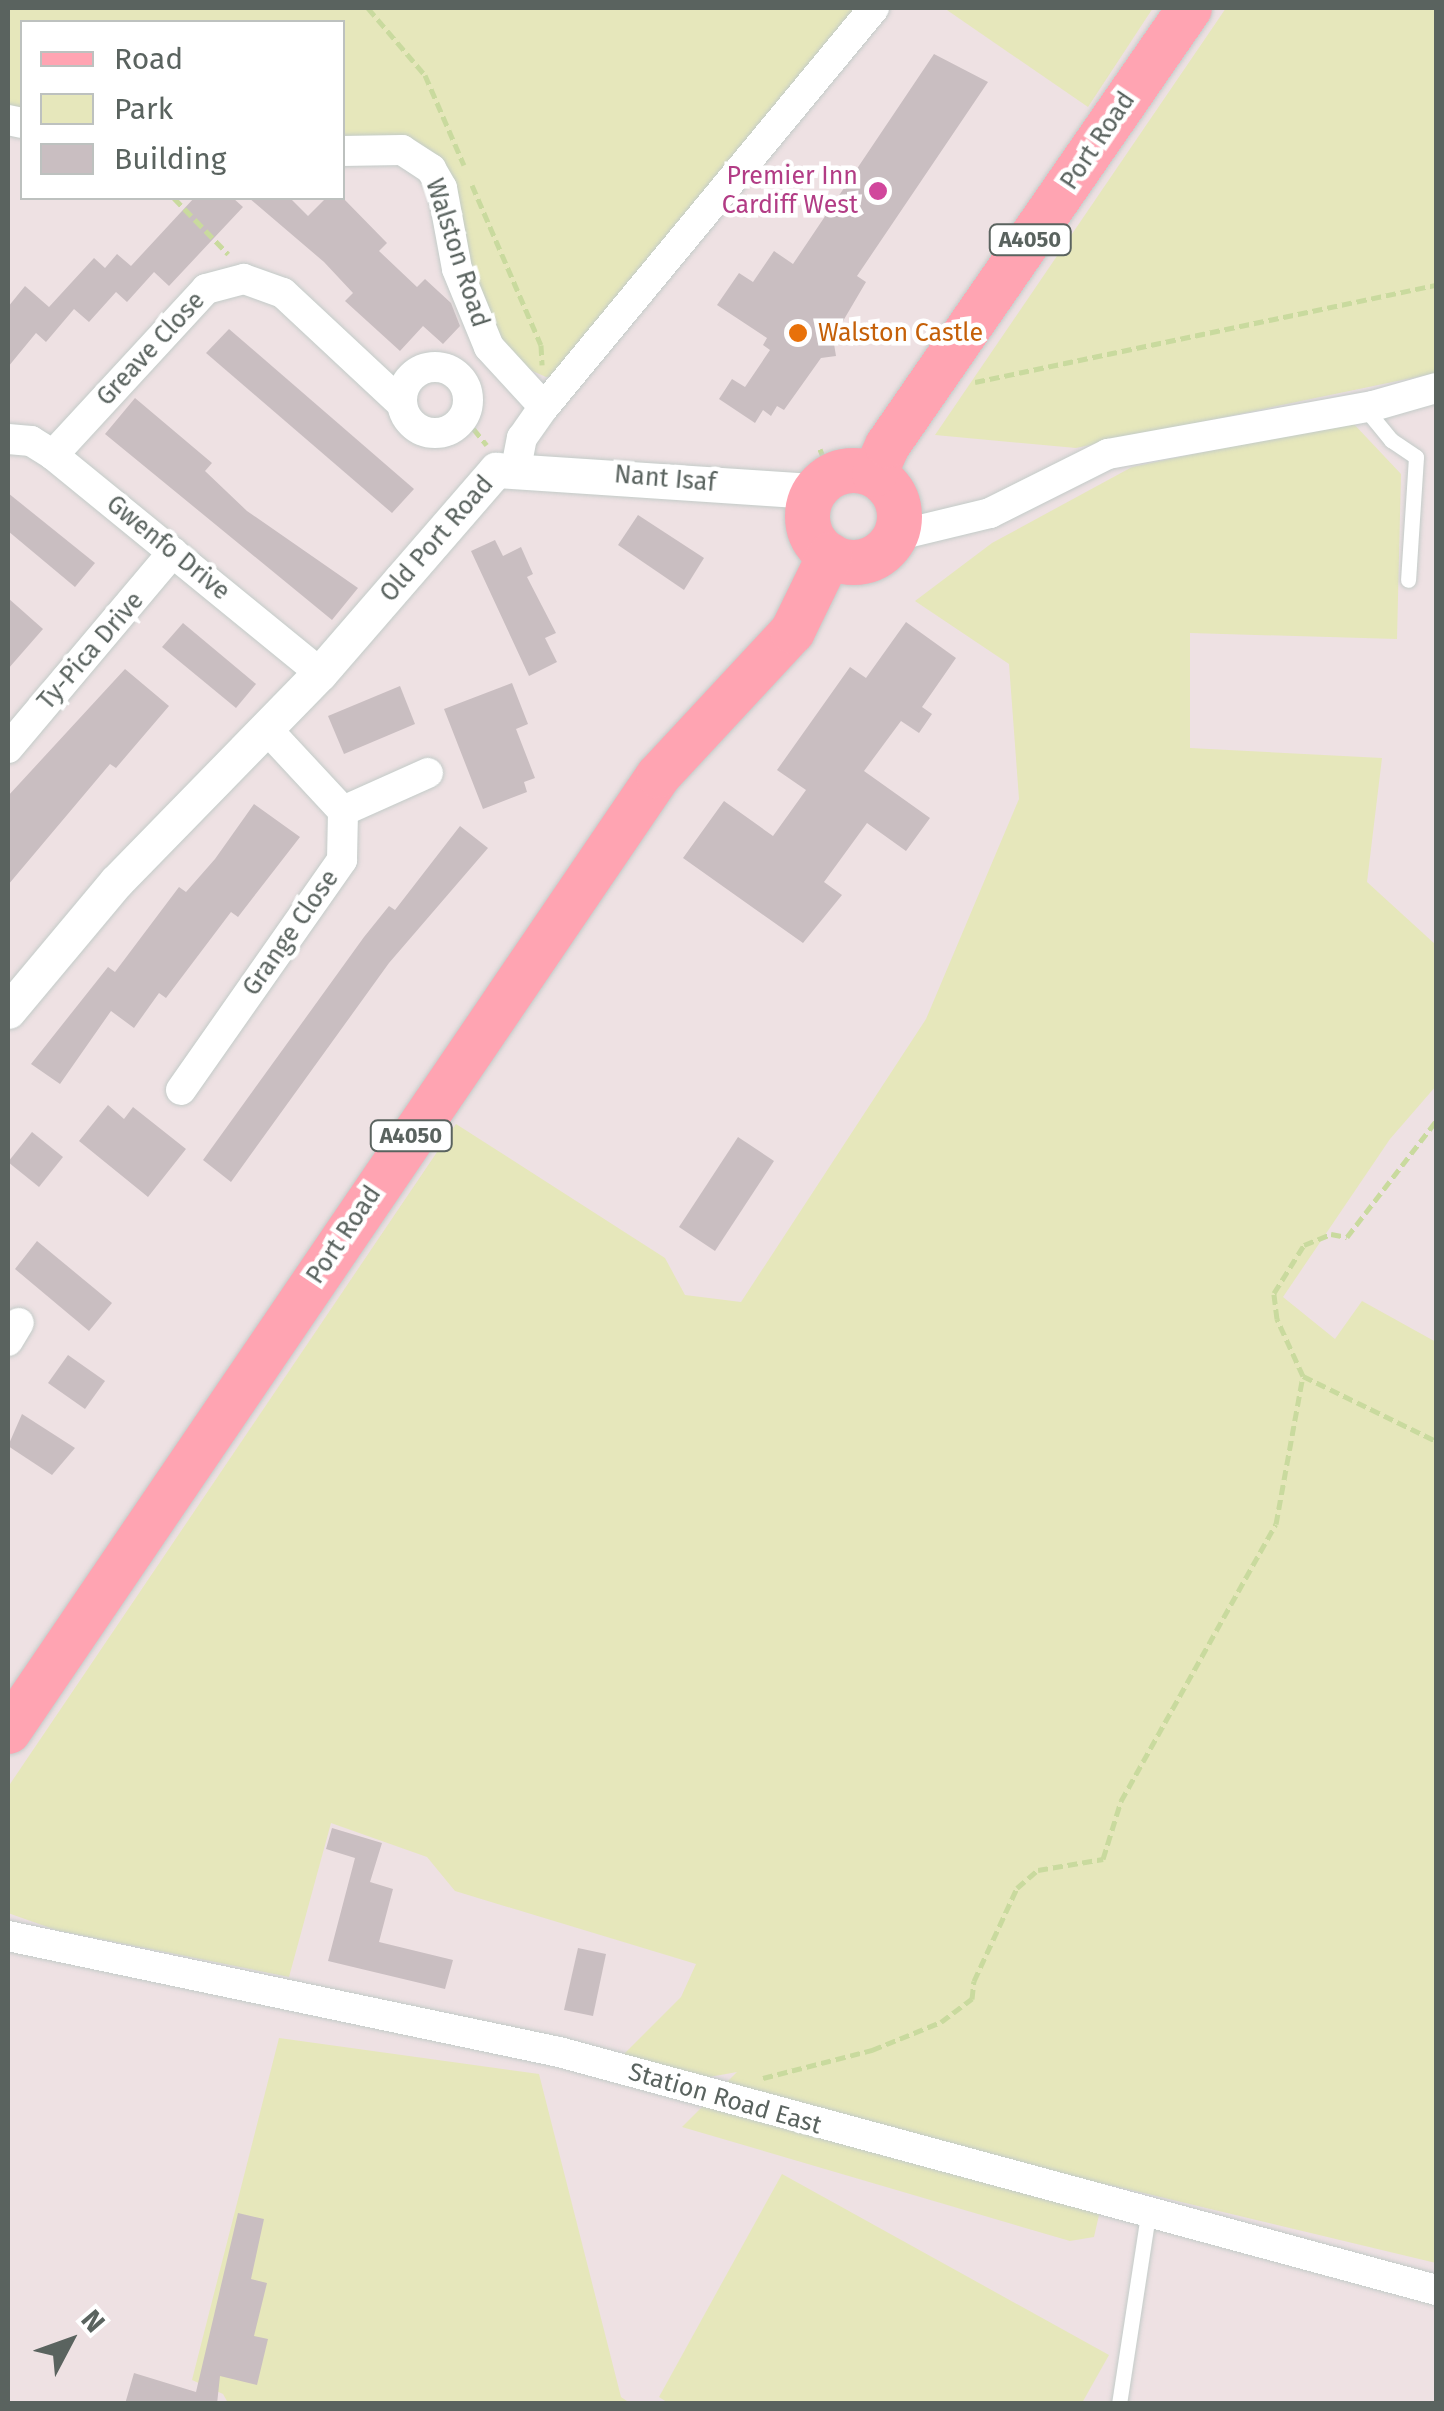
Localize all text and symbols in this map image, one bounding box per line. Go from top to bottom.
legend [20,20,345,200]
text: Road [114,41,183,77]
street label: Port Road [1054,86,1142,196]
text: Park [114,91,173,127]
text: Building [114,141,226,177]
place label: Premier Inn Cardiff West [722,162,858,221]
street label: Walston Road [419,175,495,331]
marker: Premier Inn Cardiff West [867,180,889,202]
road number: A4050 [988,223,1072,257]
street label: Greave Close [91,286,211,412]
place label: Walston Castle [818,318,983,348]
marker: Walston Castle [787,322,809,344]
street label: Nant Isaf [613,460,717,498]
street label: Old Port Road [374,470,500,608]
street label: Gwenfo Drive [100,489,236,607]
street label: Ty-Pica Drive [32,586,150,716]
street label: Grange Close [237,864,345,1002]
road number: A4050 [368,1119,454,1153]
street label: Port Road [300,1180,388,1290]
street label: Station Road East [625,2057,825,2141]
north arrow [20,2291,120,2391]
text: N [74,2303,112,2339]

